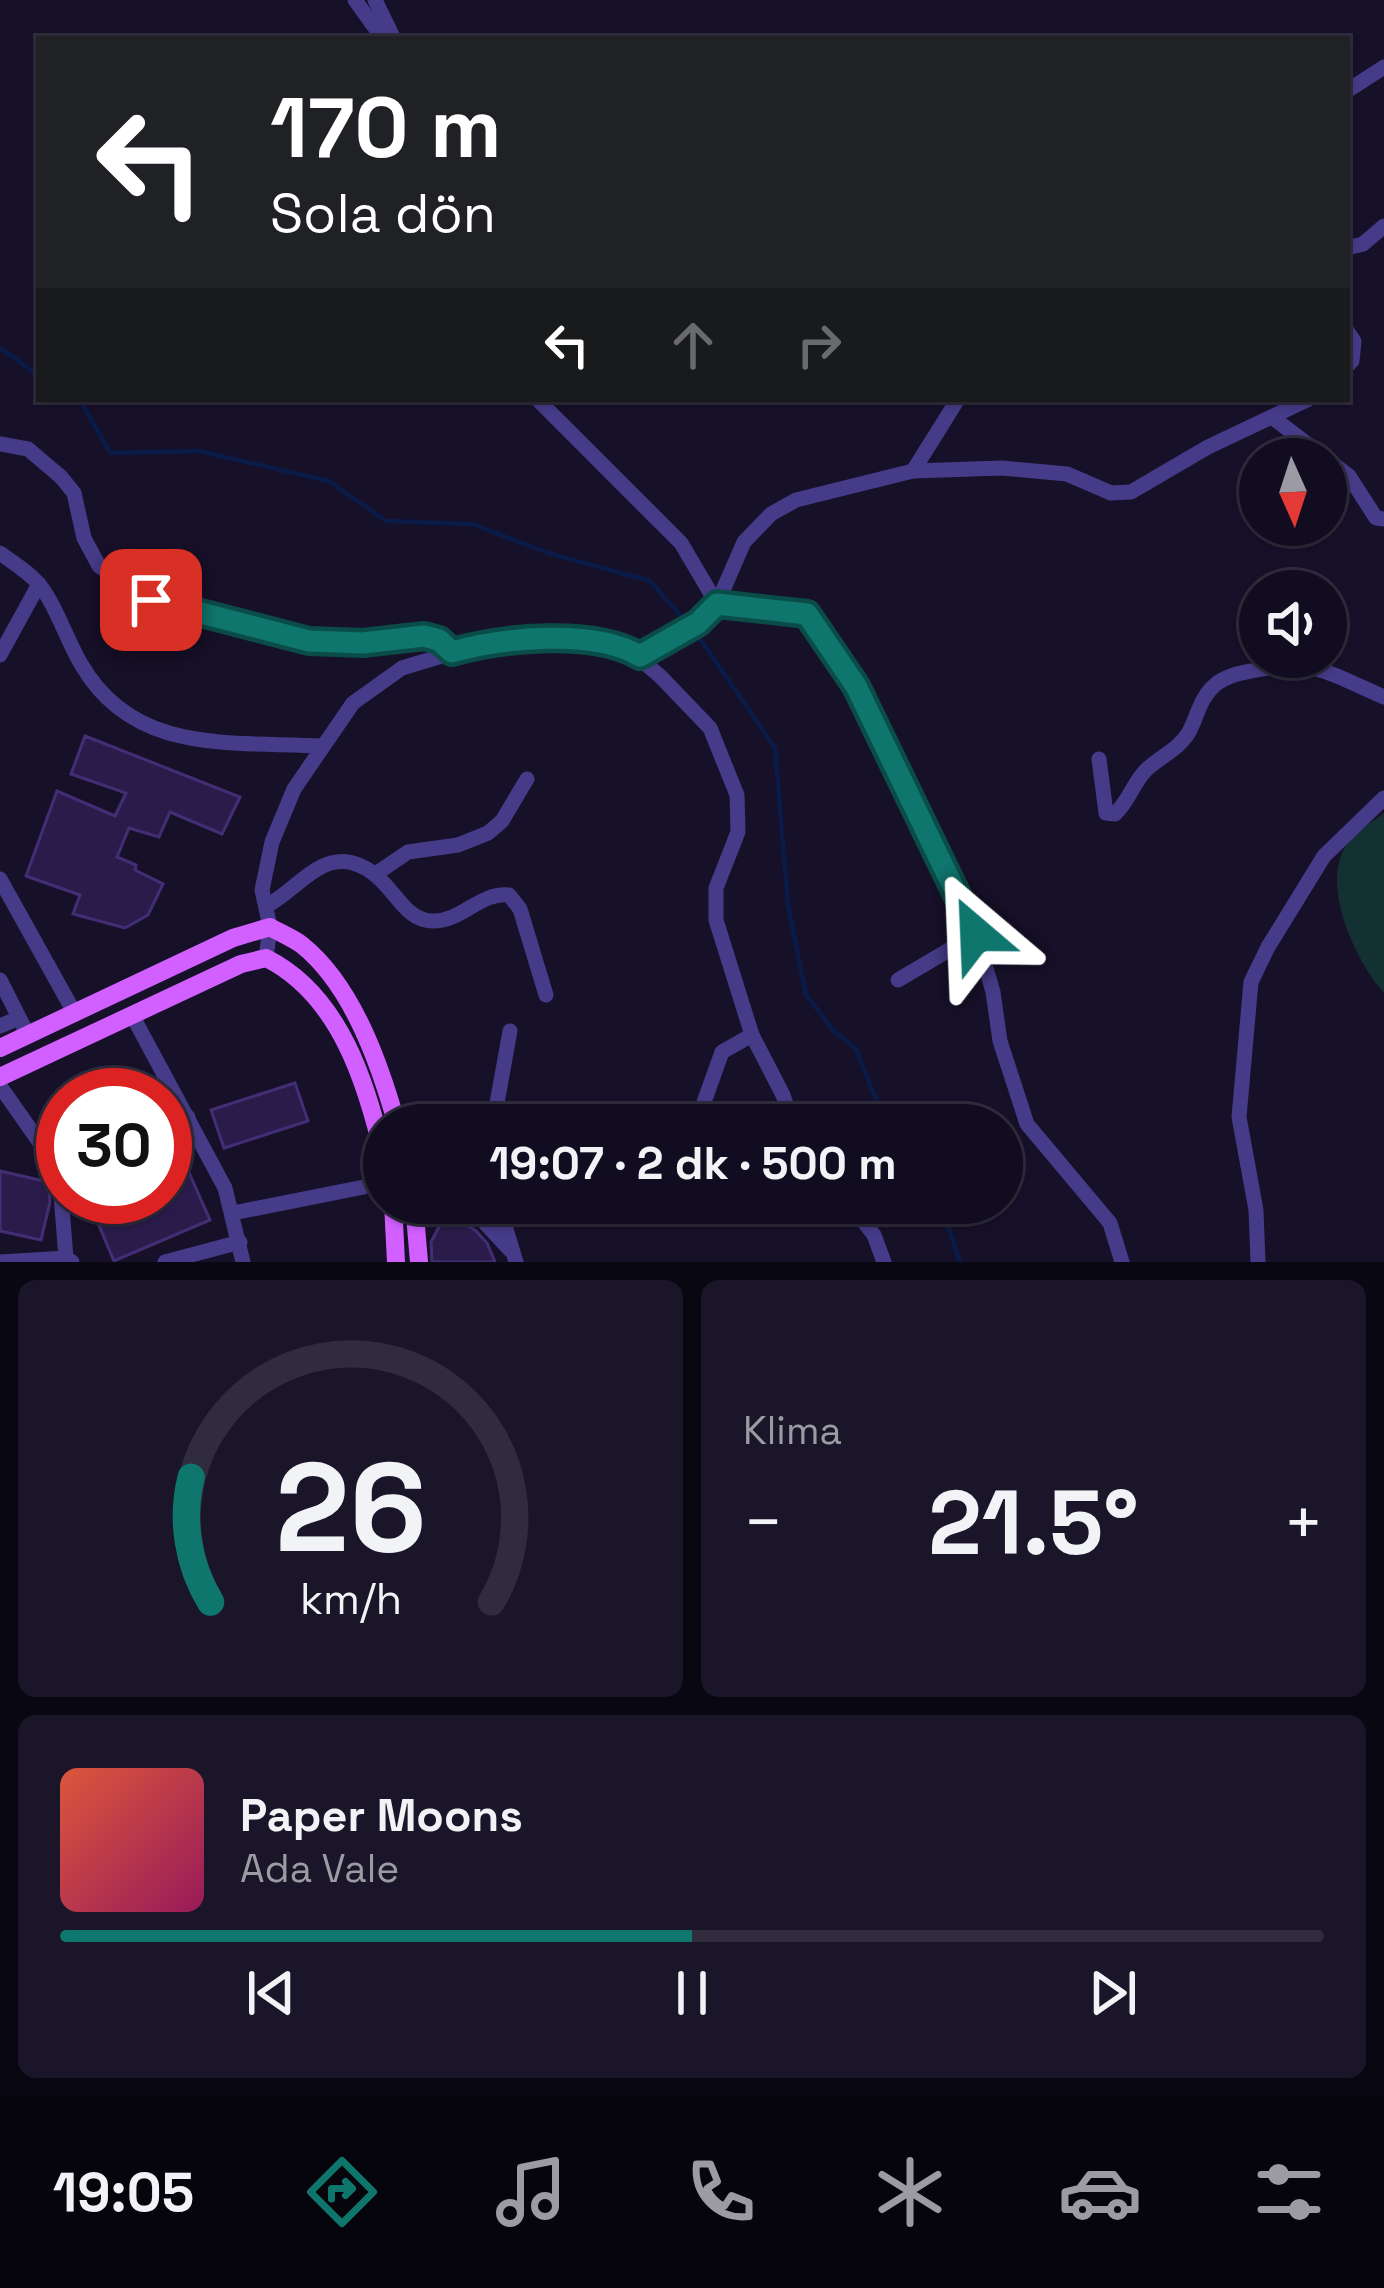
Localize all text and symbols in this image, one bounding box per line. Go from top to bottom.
text: 170 m [270,74,502,182]
icon: left [72,84,228,240]
text: Sola dön [270,179,496,248]
icon: left [534,312,600,378]
icon: ahead [660,312,726,378]
icon: right [786,312,852,378]
north arrow [1239,438,1347,546]
map controls [1239,438,1347,678]
pin [100,549,202,651]
icon: arrive [118,567,184,633]
button: sound [1239,570,1347,678]
position arrow [913,871,1039,997]
speed limit sign: 30 [36,1068,192,1224]
text: 19:07 · 2 dk · 500 m [489,1135,897,1192]
text: Klima [743,1406,842,1455]
text: 26 [275,1428,426,1587]
text: 21.5° [928,1465,1139,1580]
text: − [743,1480,784,1564]
text: + [1283,1480,1324,1564]
text: km/h [299,1571,402,1626]
text: Paper Moons [240,1787,523,1844]
text: Ada Vale [240,1844,399,1893]
icon: previous [238,1960,304,2026]
icon: pause [659,1960,725,2026]
icon: next [1080,1960,1146,2026]
icon: directions [300,2150,384,2234]
icon: music [489,2150,573,2234]
icon: phone [679,2150,763,2234]
icon: climate [868,2150,952,2234]
icon: car [1058,2150,1142,2234]
icon: filters [1247,2150,1331,2234]
text: 19:05 [53,2158,194,2227]

